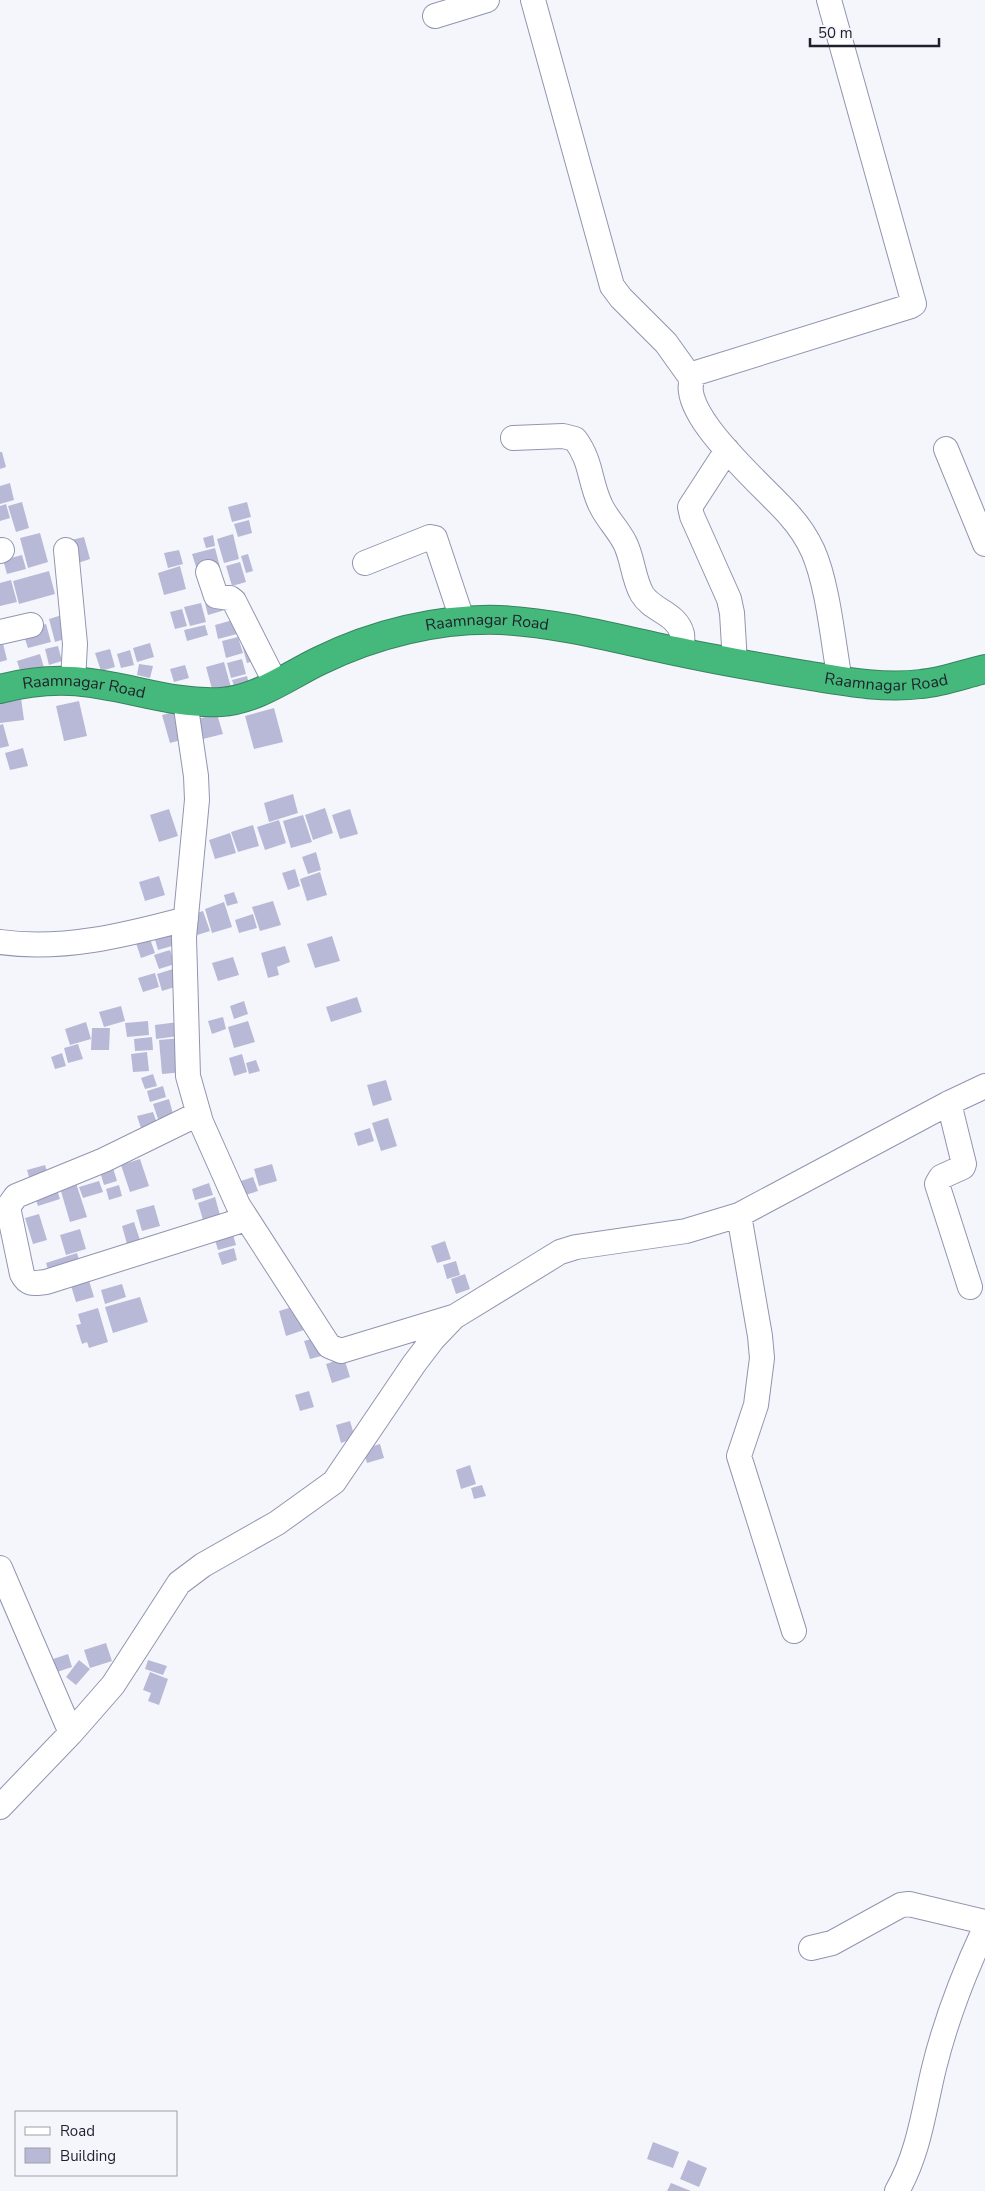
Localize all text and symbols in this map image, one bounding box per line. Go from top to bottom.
scale bar [810,15,939,47]
text: 50 m [818,23,853,43]
street label: Raamnagar Road [424,609,550,637]
street label: Raamnagar Road [823,667,950,697]
street label: Raamnagar Road [21,670,147,704]
legend [15,2111,178,2176]
text: Road [60,2121,95,2141]
text: Building [60,2146,116,2166]

